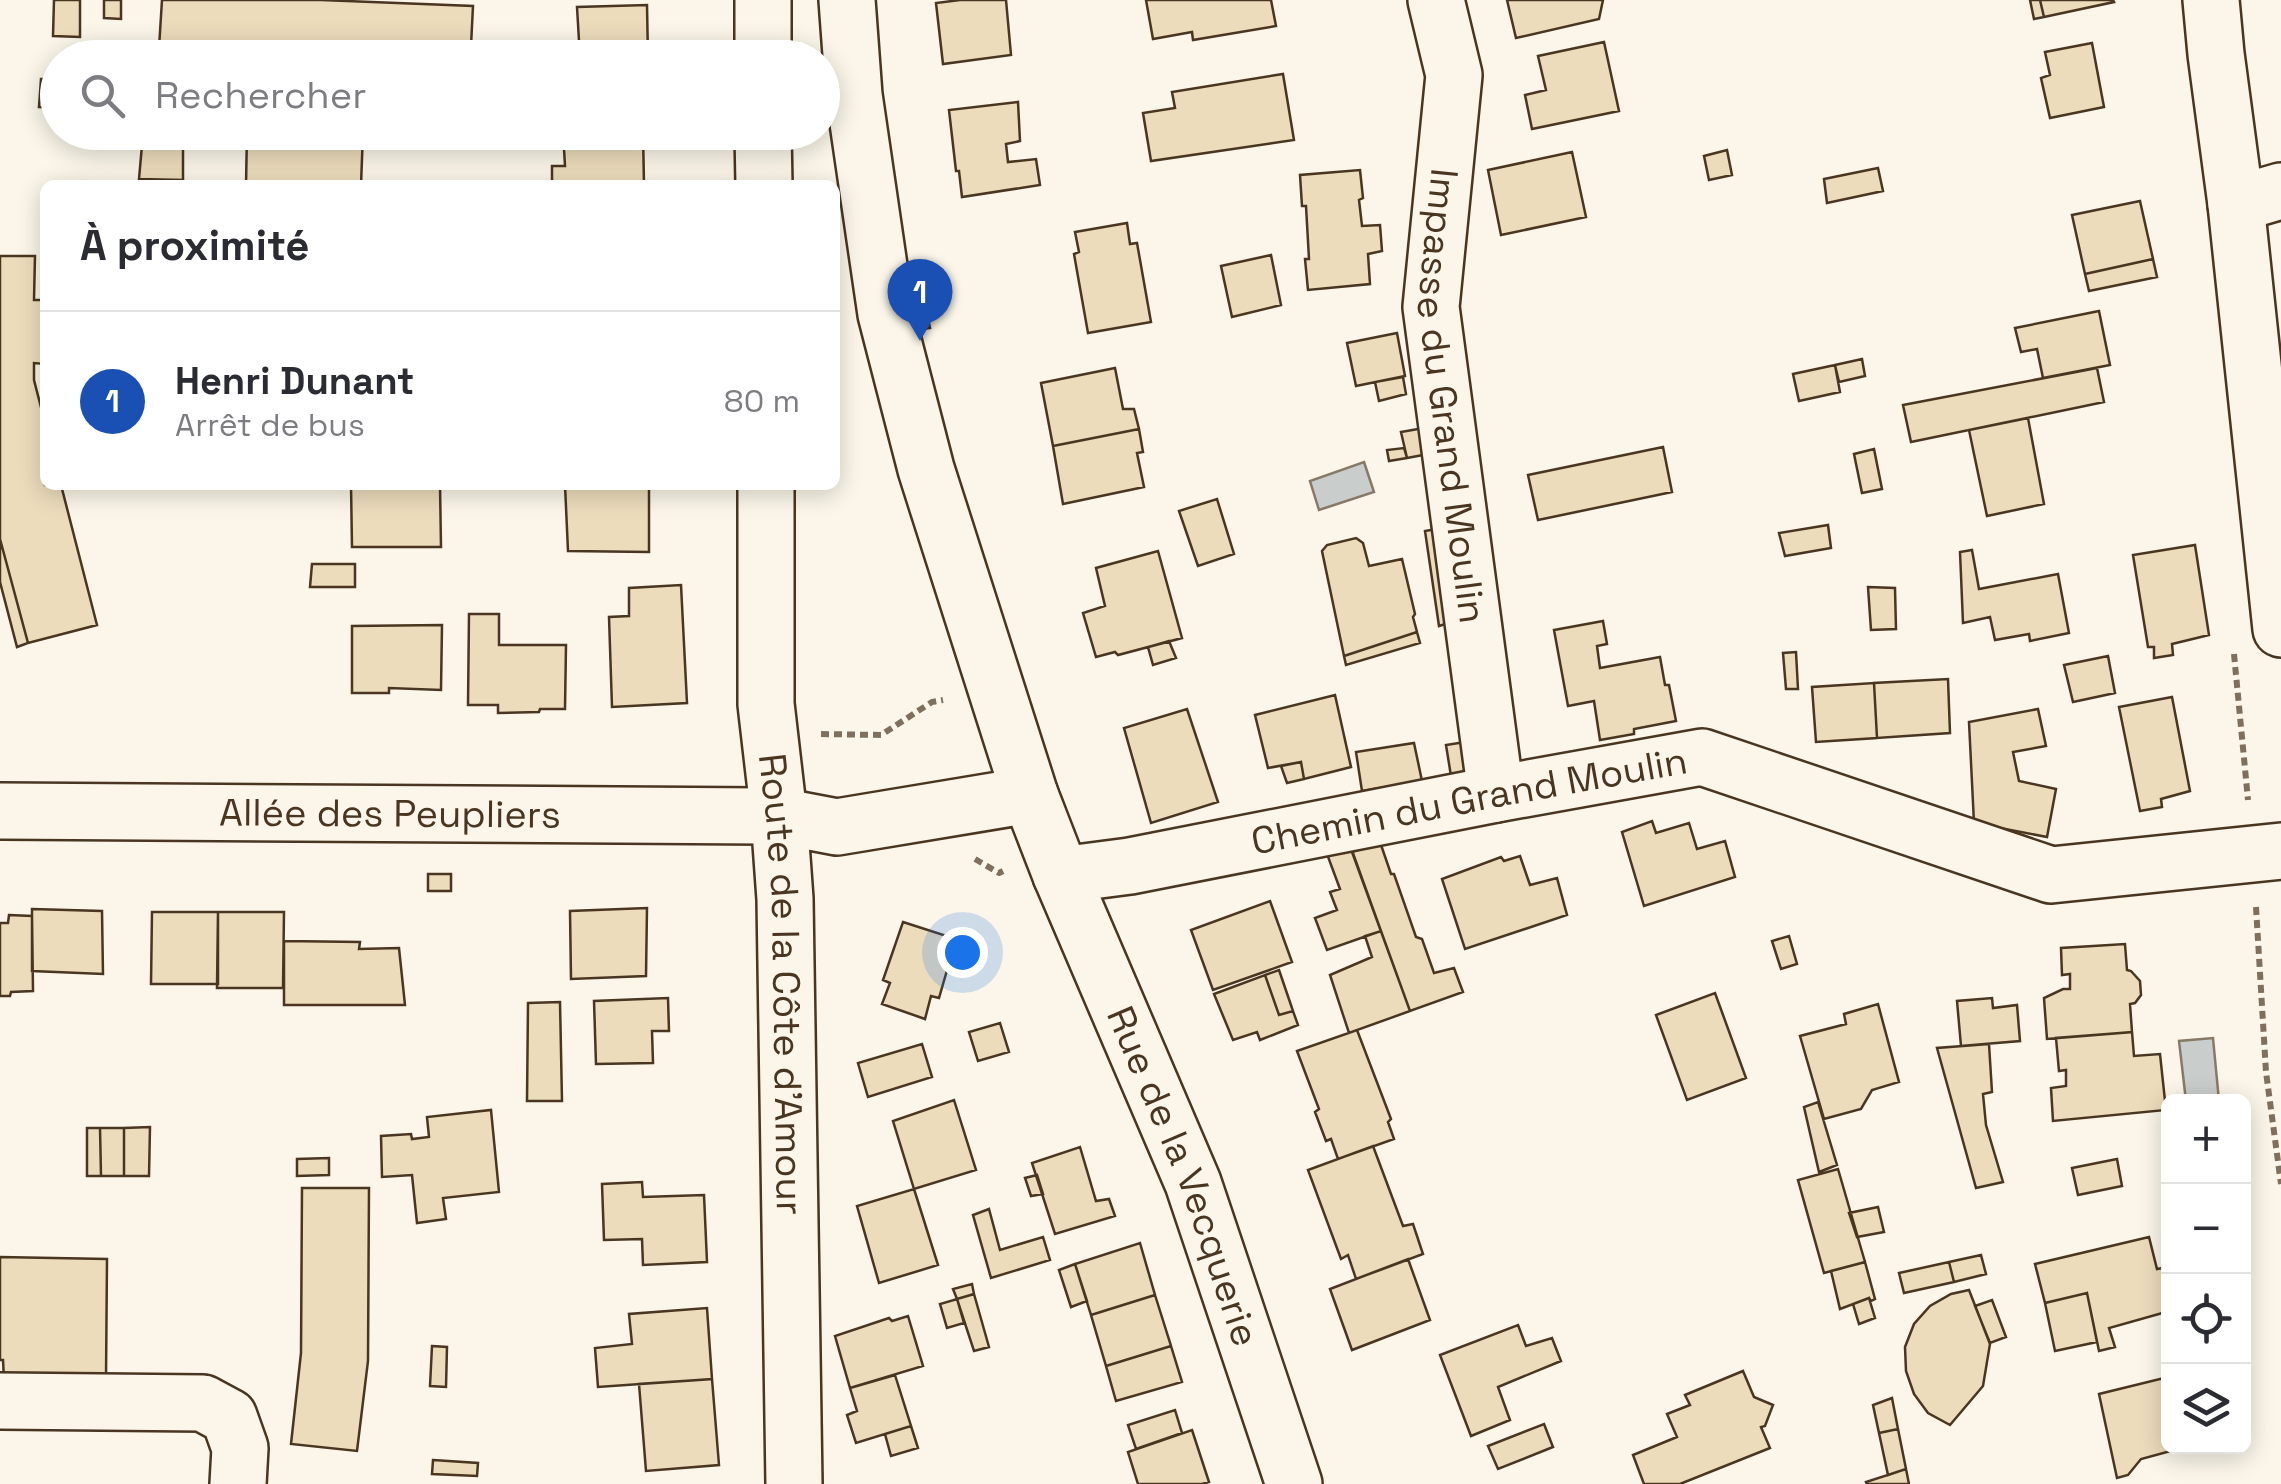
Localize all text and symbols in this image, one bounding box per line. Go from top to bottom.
search box [40,40,840,150]
icon: search [75,68,130,123]
text: Rechercher [155,71,366,119]
street label: Impasse du Grand Moulin [1406,166,1497,626]
text: À proximité [80,219,310,272]
pin: 1 [888,258,952,341]
text: Henri Dunant [175,357,414,405]
text: 1 [105,381,120,421]
text: 80 m [724,381,800,421]
text: Arrêt de bus [175,405,365,445]
street label: Chemin du Grand Moulin [1247,736,1691,866]
street label: Route de la Côte d'Amour [748,751,814,1215]
street label: Allée des Peupliers [219,788,561,839]
your location [937,927,988,978]
street label: Rue de la Vecquerie [1096,999,1270,1352]
map controls [2161,1094,2251,1454]
button: + [2161,1094,2251,1184]
button: − [2161,1184,2251,1274]
button: locate [2161,1274,2251,1364]
button: layers [2161,1364,2251,1454]

